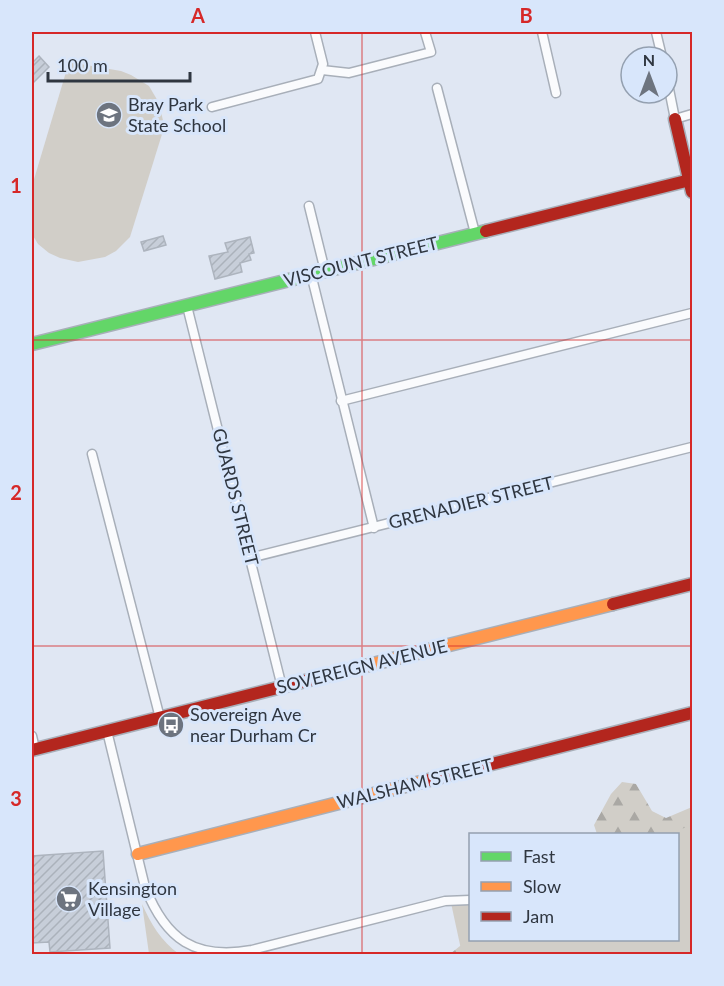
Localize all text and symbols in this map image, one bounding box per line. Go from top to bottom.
text: A [190,3,205,27]
text: B [519,3,533,27]
scale bar [48,45,190,83]
north arrow [619,45,679,105]
text: N [643,50,655,69]
text: 100 m [57,54,108,76]
place label: Bray Park State School [128,93,226,136]
school or university icon: Bray Park State School [94,100,124,130]
text: 1 [10,173,22,197]
street label: VISCOUNT STREET [281,231,440,291]
street label: GUARDS STREET [208,426,264,568]
street label: GRENADIER STREET [386,471,556,533]
text: 2 [10,480,22,504]
street label: SOVEREIGN AVENUE [274,634,449,698]
place label: Sovereign Ave near Durham Cr [190,703,317,746]
bus stop icon: Sovereign Ave near Durham Cr [156,710,186,740]
street label: WALSHAM STREET [335,753,495,813]
text: 3 [10,786,22,810]
legend [469,833,679,941]
text: Fast [523,845,556,867]
text: Slow [523,875,561,897]
place label: Kensington Village [88,877,177,920]
supermarket icon: Kensington Village [54,884,84,914]
text: Jam [523,905,554,927]

